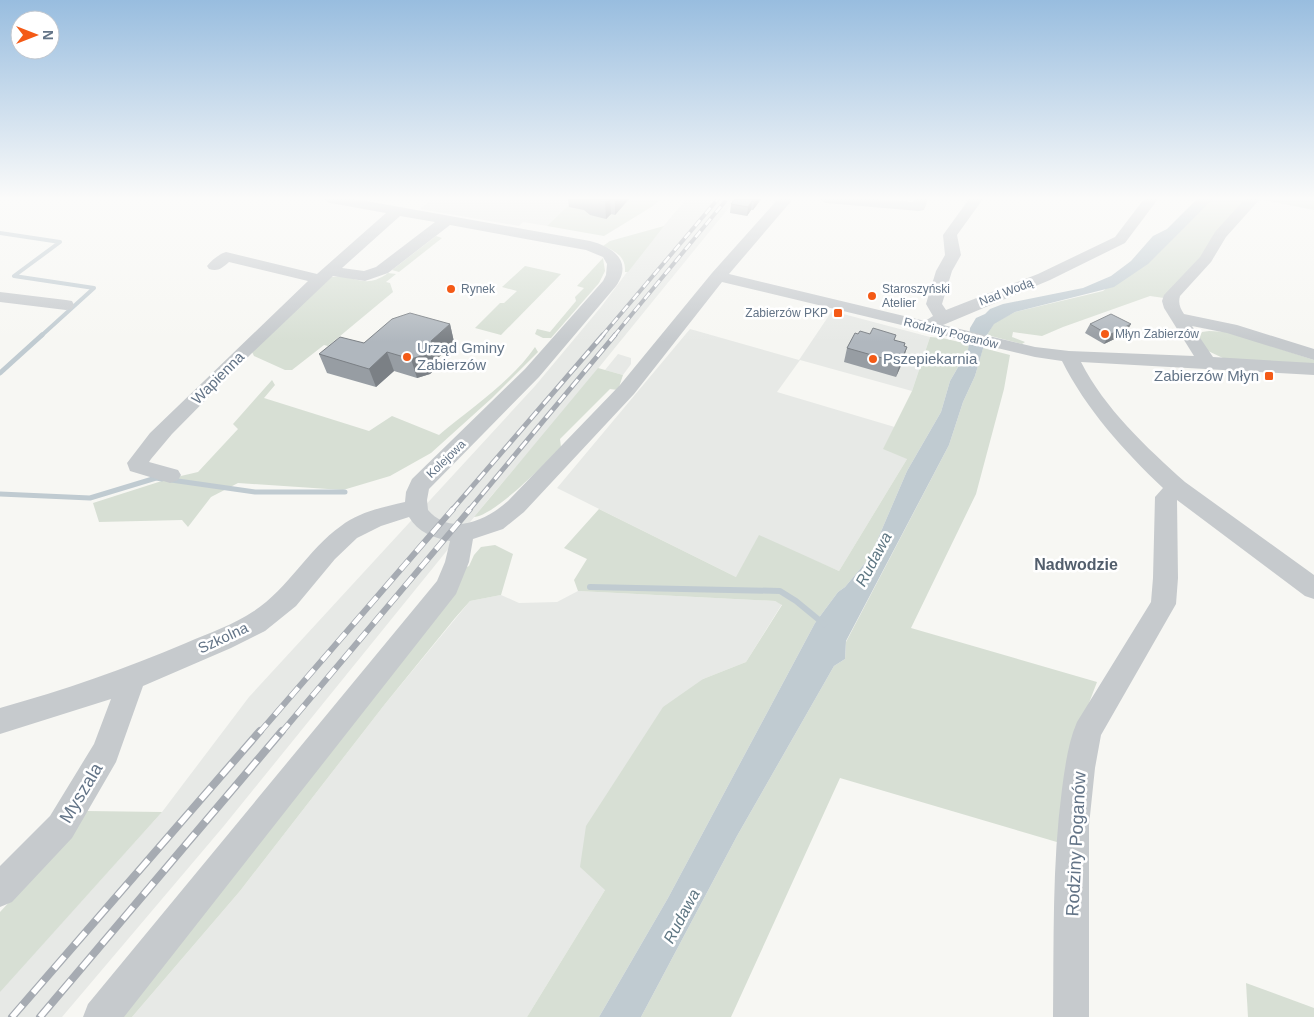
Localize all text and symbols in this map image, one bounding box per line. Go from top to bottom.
north arrow [10,10,60,60]
text: N [40,30,56,40]
street label: Nad Wodą [977,275,1035,309]
place label: Rynek [461,282,496,296]
place label: Staroszyński Atelier [882,282,950,310]
marker: Rynek [445,283,457,295]
marker: Staroszyński Atelier [866,290,878,302]
place label: Zabierzów PKP [745,306,828,320]
marker: Zabierzów PKP [832,307,844,319]
street label: Rodziny Poganów [902,315,1000,352]
place label: Młyn Zabierzów [1115,327,1199,341]
marker: Młyn Zabierzów [1099,328,1111,340]
place label: Urząd Gminy Zabierzów [417,339,505,373]
street label: Wapienna [188,347,248,407]
place label: Pszepiekarnia [883,350,978,367]
marker: Urząd Gminy Zabierzów [401,351,413,363]
marker: Pszepiekarnia [867,353,879,365]
place label: Zabierzów Młyn [1154,367,1259,384]
marker: Zabierzów Młyn [1263,370,1275,382]
street label: Kolejowa [424,437,469,481]
water label: Rudawa [852,529,895,589]
district label: Nadwodzie [1034,556,1118,573]
street label: Szkolna [195,618,251,657]
street label: Myszala [55,759,107,826]
street label: Rodziny Poganów [1062,770,1090,917]
water label: Rudawa [660,886,703,946]

